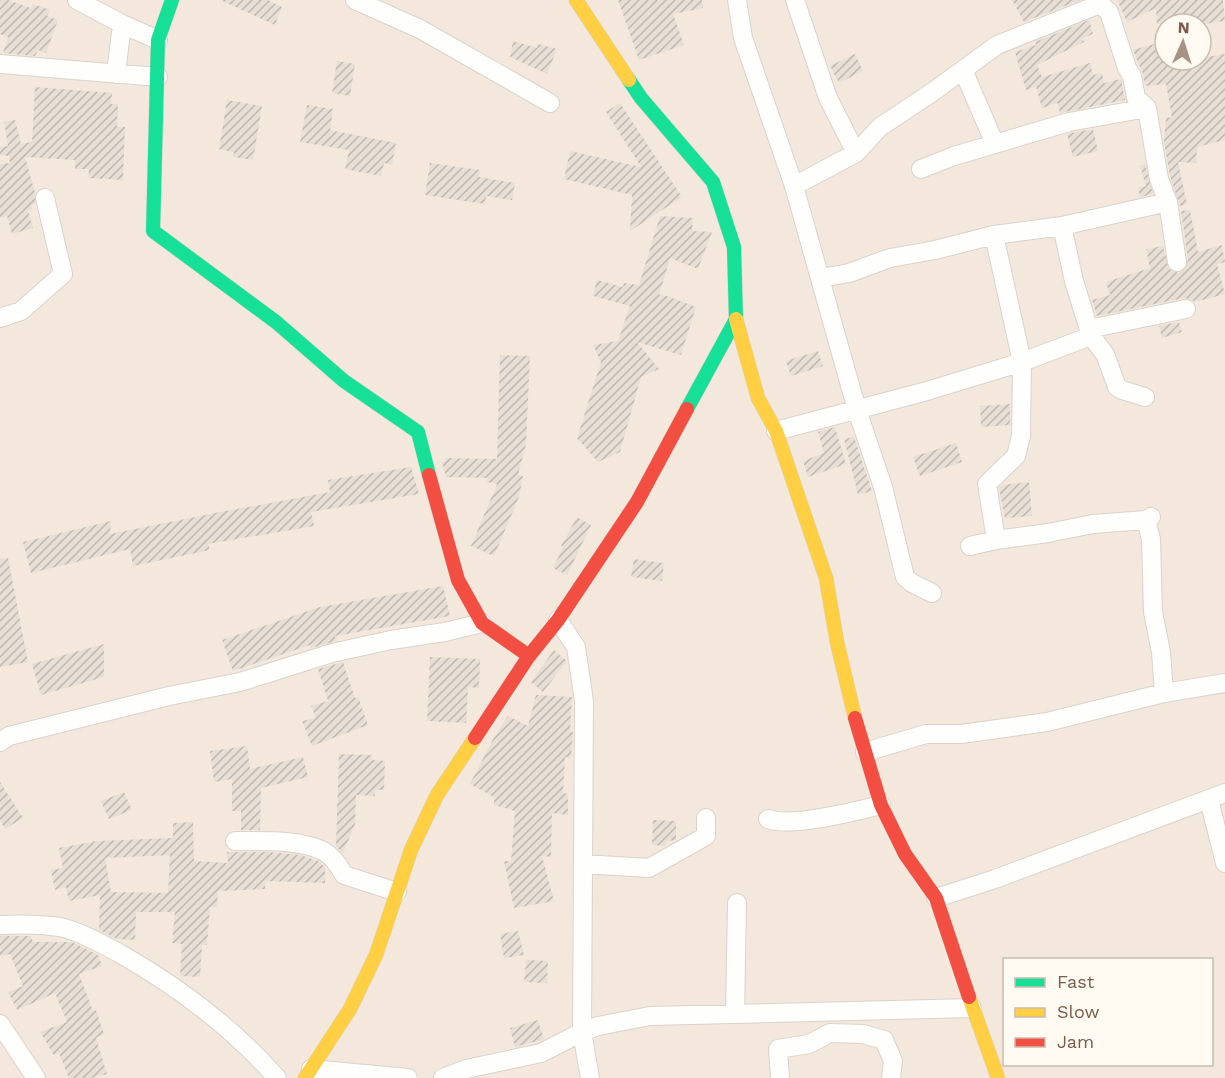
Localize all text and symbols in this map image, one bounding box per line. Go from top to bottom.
north arrow [1153,12,1213,72]
text: N [1177,18,1190,37]
legend [1003,958,1213,1066]
text: Fast [1057,971,1095,992]
text: Slow [1057,1001,1100,1022]
text: Jam [1057,1031,1094,1052]

